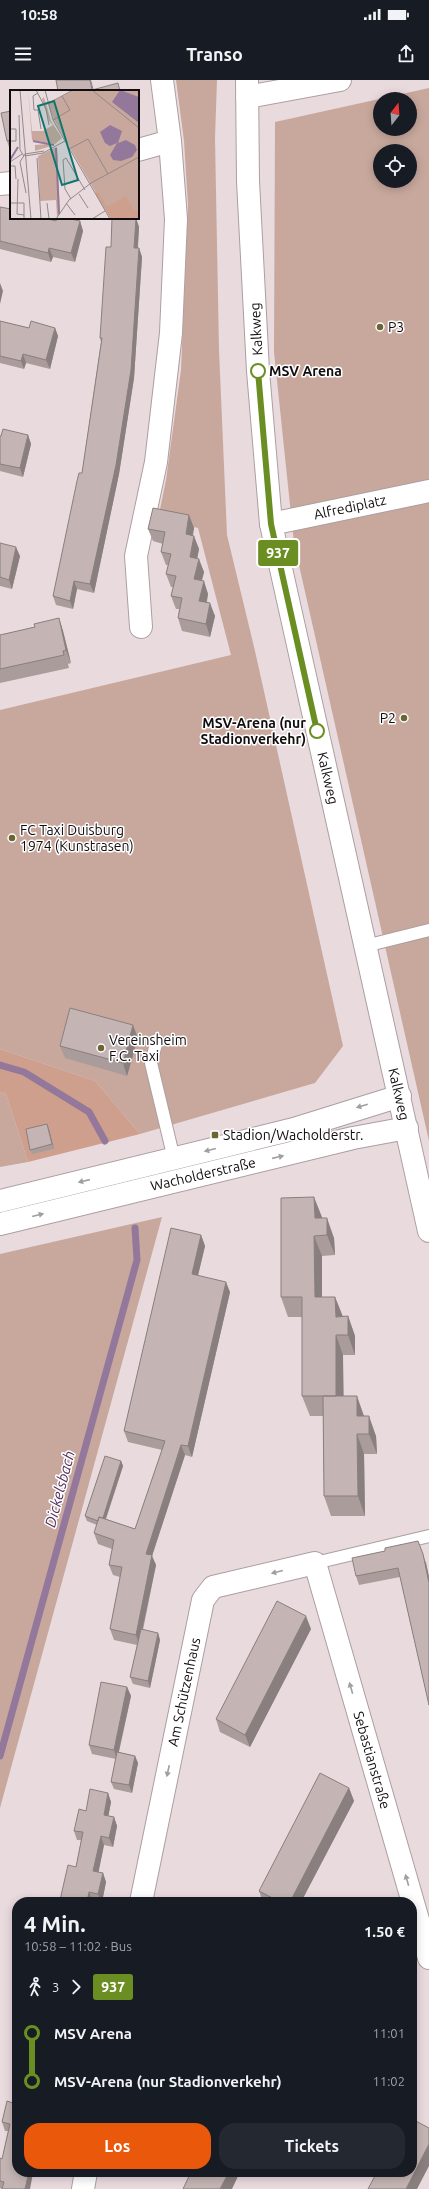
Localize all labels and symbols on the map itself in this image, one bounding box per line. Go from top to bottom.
inset map [10,90,139,219]
north arrow [373,92,417,136]
street label: Kalkweg [247,302,265,356]
place label: P3 [388,319,404,335]
marker: P3 [375,322,385,332]
marker: MSV Arena [250,363,266,379]
place label: MSV Arena [269,363,342,379]
street label: Alfrediplatz [312,492,388,522]
line badge: 937 [255,540,301,566]
place label: P2 [380,710,396,726]
marker: P2 [399,713,409,723]
place label: MSV-Arena (nur Stadionverkehr) [200,715,306,747]
marker: MSV-Arena (nur Stadionverkehr) [309,723,325,739]
street label: Kalkweg [314,750,342,806]
place label: FC Taxi Duisburg 1974 (Kunstrasen) [20,822,134,854]
marker: FC Taxi Duisburg 1974 (Kunstrasen) [7,833,17,843]
place label: Vereinsheim F.C. Taxi [109,1032,187,1064]
marker: Vereinsheim F.C. Taxi [96,1043,106,1053]
street label: Kalkweg [385,1066,413,1122]
one-way arrow [356,1103,368,1109]
place label: Stadion/Wacholderstr. [223,1127,363,1143]
marker: Stadion/Wacholderstr. [210,1130,220,1140]
one-way arrow [204,1147,216,1153]
one-way arrow [271,1153,284,1159]
street label: Wacholderstraße [149,1154,257,1194]
one-way arrow [78,1178,90,1184]
one-way arrow [32,1212,44,1218]
water label: Dickelsbach [41,1449,78,1529]
one-way arrow [271,1569,283,1575]
street label: Am Schützenhaus [165,1636,203,1748]
one-way arrow [348,1681,354,1693]
street label: Sebastianstraße [350,1709,394,1811]
one-way arrow [165,1765,171,1777]
one-way arrow [404,1874,410,1886]

